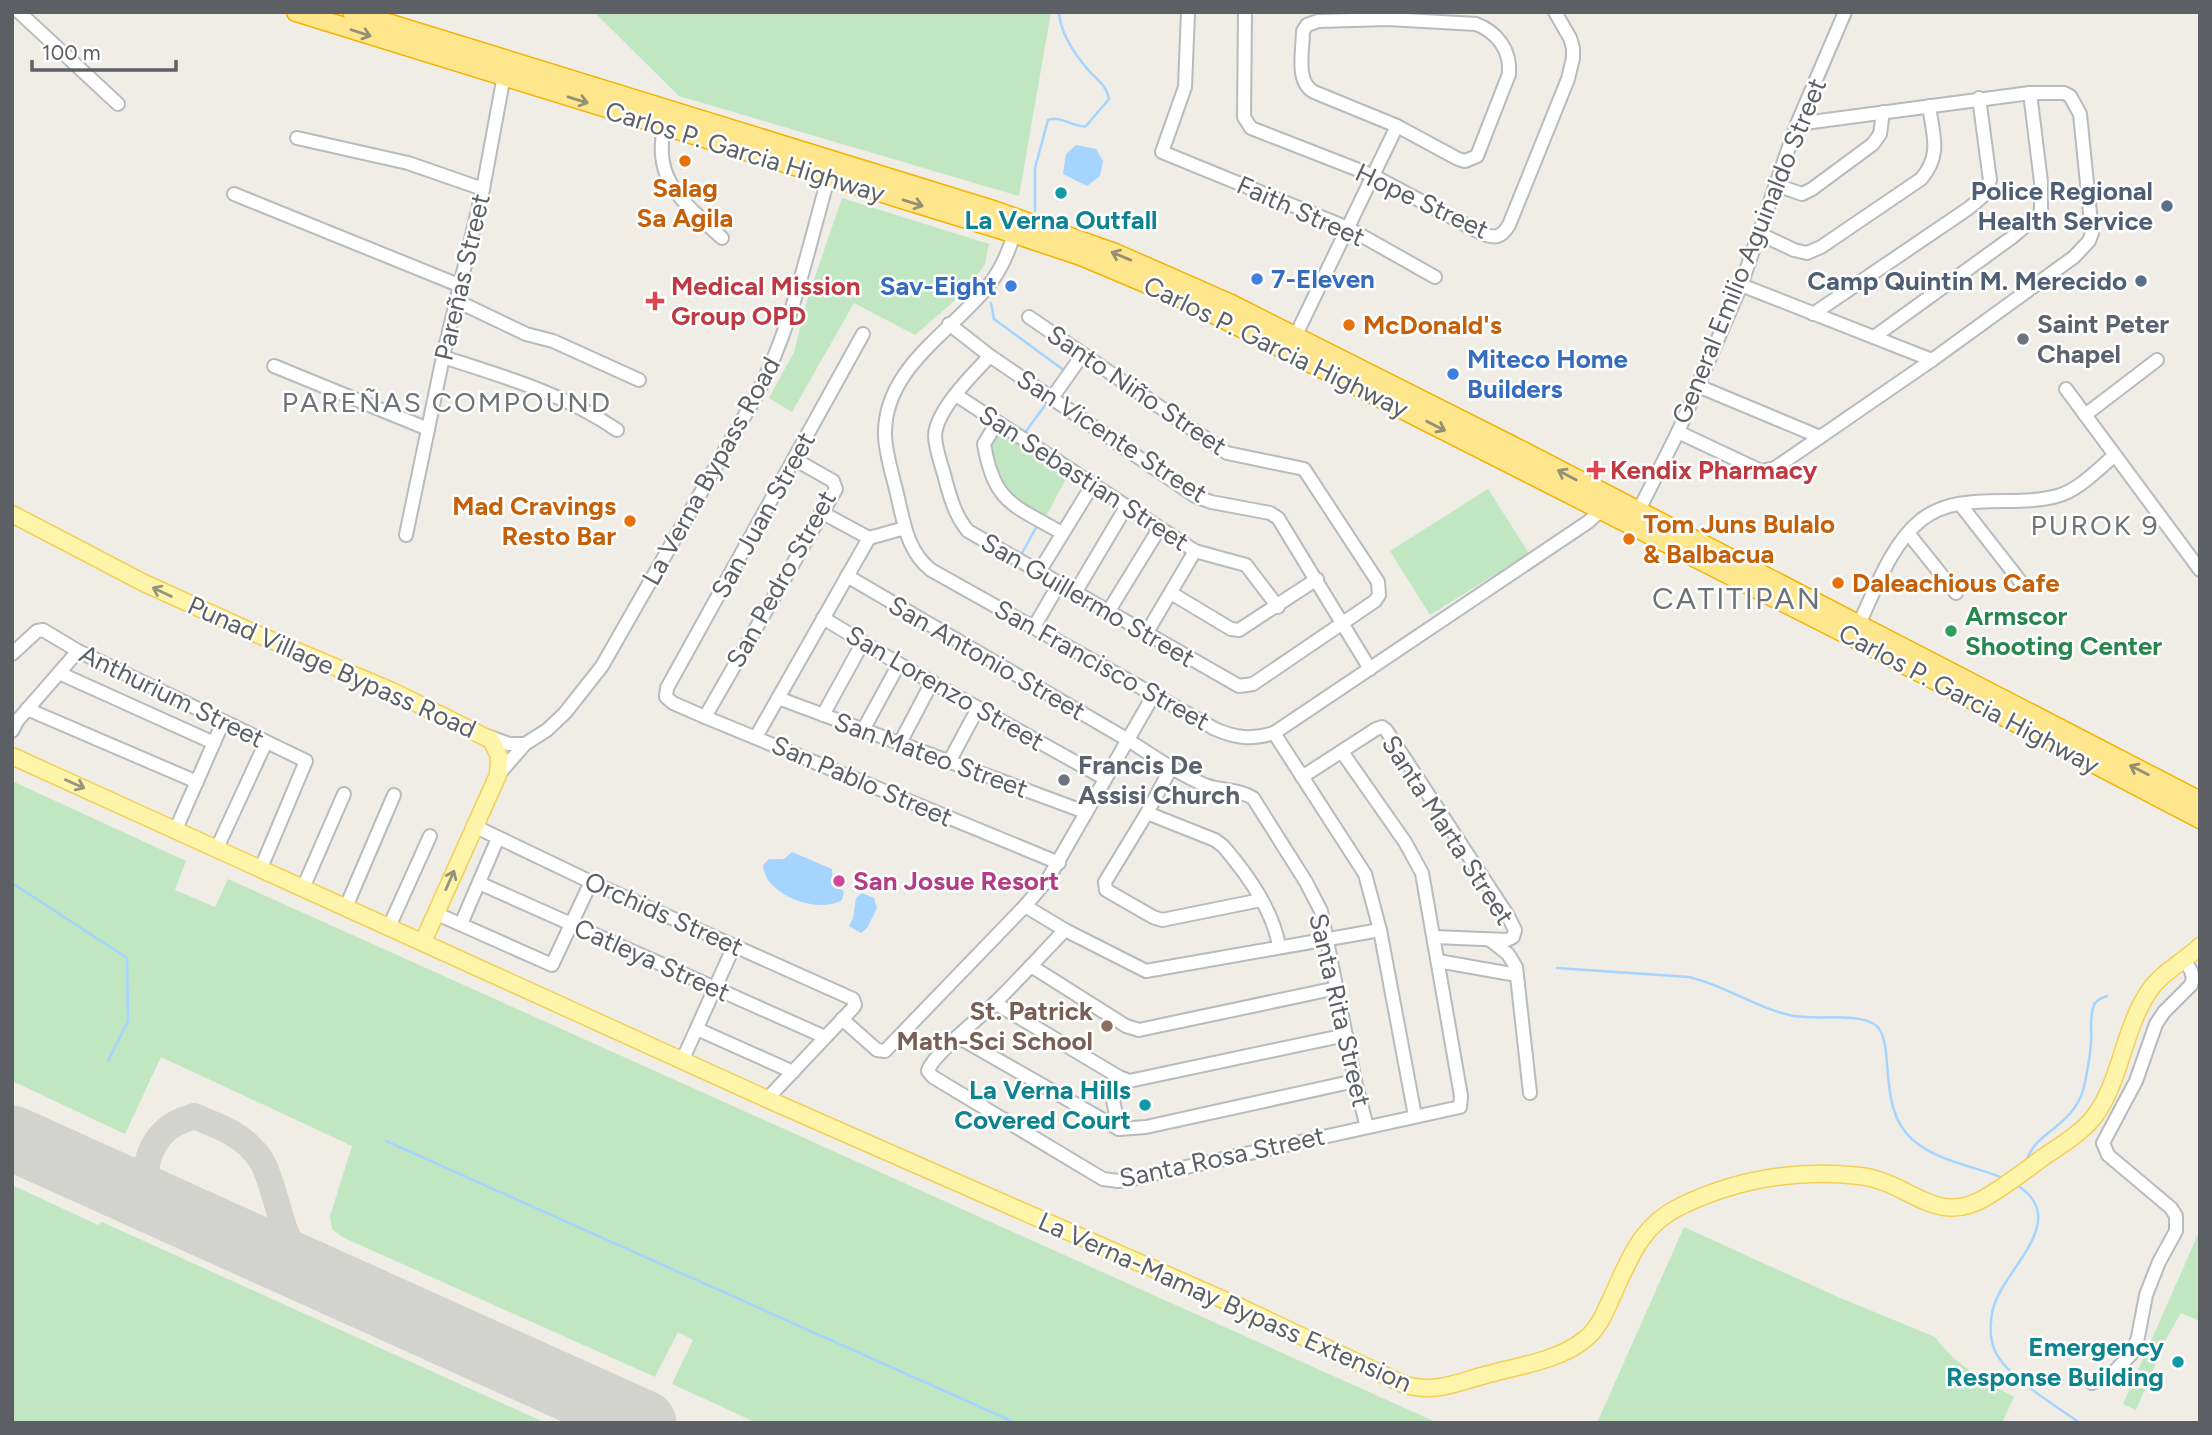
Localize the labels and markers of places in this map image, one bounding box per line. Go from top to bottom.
marker: Salag Sa Agila [677,153,693,169]
place label: Salag Sa Agila [637,172,733,234]
place label: Police Regional Health Service [1971,175,2153,237]
marker: La Verna Outfall [1053,185,1069,201]
marker: Police Regional Health Service [2159,198,2175,214]
place label: La Verna Outfall [964,204,1158,236]
place label: 7-Eleven [1271,263,1375,295]
place label: Camp Quintin M. Merecido [1807,265,2127,297]
place label: Medical Mission Group OPD [671,270,861,332]
place label: Sav-Eight [880,270,997,302]
marker: 7-Eleven [1249,271,1265,287]
marker: Camp Quintin M. Merecido [2133,273,2149,289]
marker: Sav-Eight [1003,278,1019,294]
marker: Medical Mission Group OPD [645,291,665,311]
place label: Saint Peter Chapel [2037,308,2169,370]
place label: McDonald's [1363,309,1502,341]
marker: McDonald's [1341,317,1357,333]
marker: Saint Peter Chapel [2015,331,2031,347]
place label: Miteco Home Builders [1467,343,1628,405]
marker: Miteco Home Builders [1445,366,1461,382]
place label: Kendix Pharmacy [1610,454,1817,486]
marker: Kendix Pharmacy [1588,462,1604,478]
place label: Mad Cravings Resto Bar [452,490,616,552]
place label: Tom Juns Bulalo & Balbacua [1643,508,1835,570]
marker: Mad Cravings Resto Bar [622,513,638,529]
marker: Tom Juns Bulalo & Balbacua [1621,531,1637,547]
place label: Daleachious Cafe [1852,567,2060,599]
marker: Daleachious Cafe [1830,575,1846,591]
place label: Armscor Shooting Center [1965,600,2162,662]
marker: Armscor Shooting Center [1943,623,1959,639]
place label: Francis De Assisi Church [1078,749,1240,811]
marker: Francis De Assisi Church [1056,772,1072,788]
place label: San Josue Resort [853,865,1059,897]
marker: San Josue Resort [831,873,847,889]
place label: St. Patrick Math-Sci School [897,995,1093,1057]
marker: St. Patrick Math-Sci School [1099,1018,1115,1034]
place label: La Verna Hills Covered Court [954,1074,1131,1136]
marker: La Verna Hills Covered Court [1137,1097,1153,1113]
place label: Emergency Response Building [1946,1331,2164,1393]
marker: Emergency Response Building [2170,1354,2186,1370]

